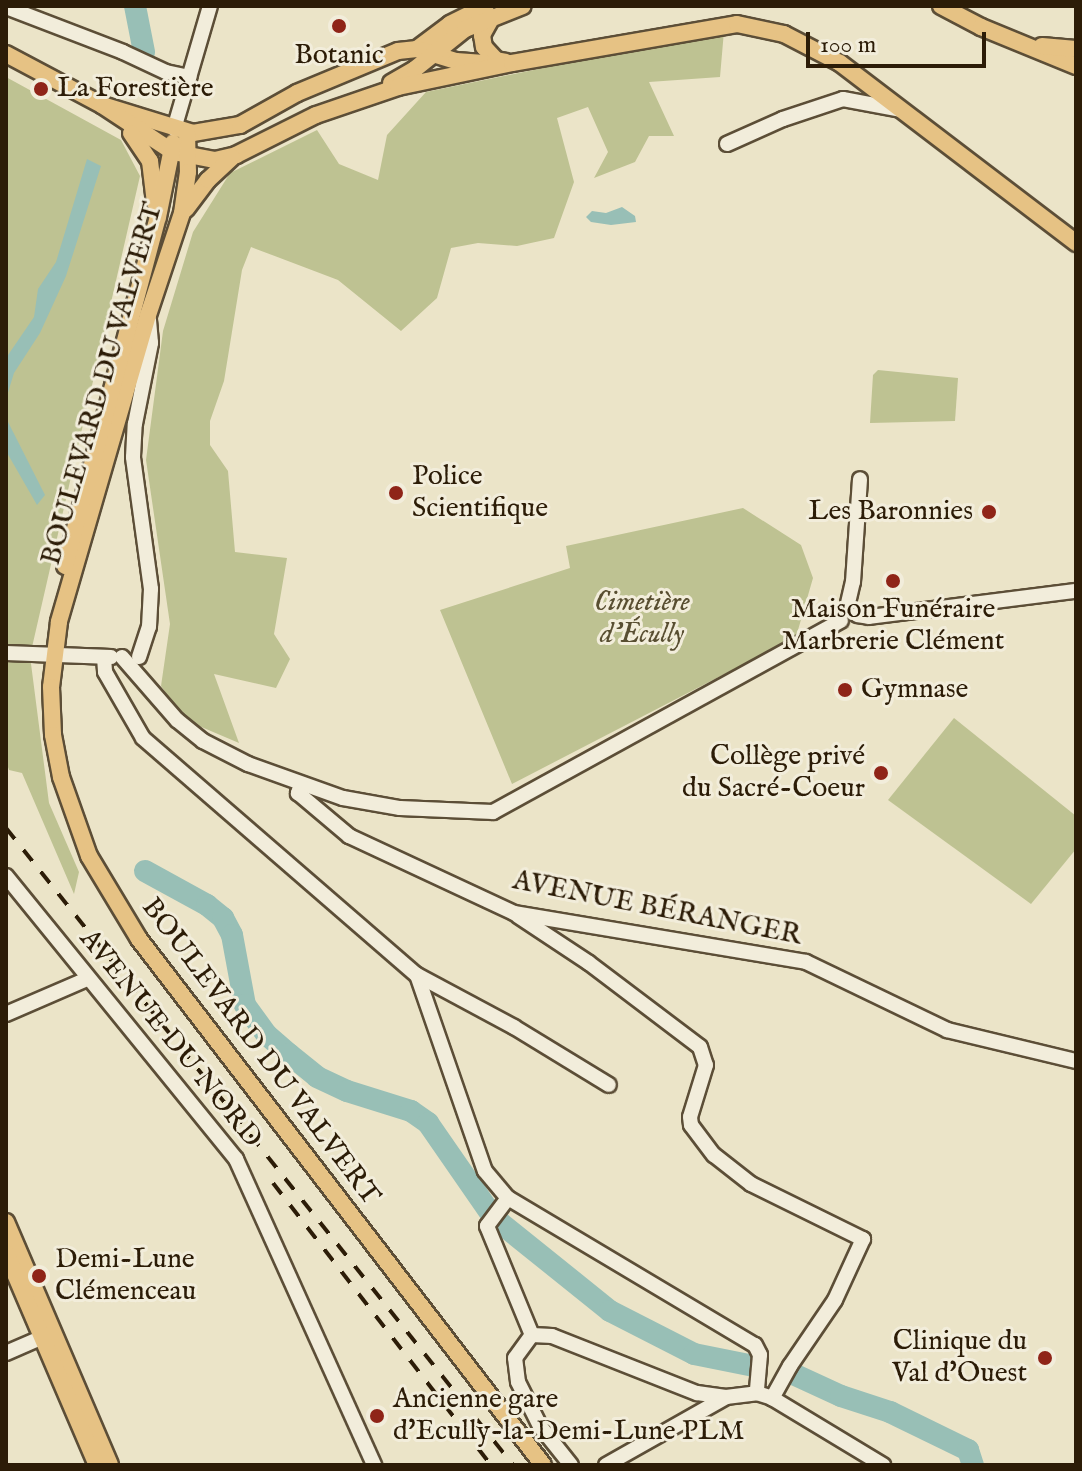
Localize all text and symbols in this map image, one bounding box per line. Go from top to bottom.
scale bar [810,16,990,66]
marker: Botanic [330,17,348,35]
text: 100 m [820,30,876,61]
place label: Botanic [294,39,384,73]
place label: La Forestière [57,72,214,106]
marker: La Forestière [32,80,50,98]
street label: BOULEVARD DU VALVERT [35,199,171,569]
place label: Police Scientifique [412,460,548,526]
marker: Police Scientifique [387,484,405,502]
place label: Les Baronnies [808,495,973,529]
marker: Les Baronnies [980,503,998,521]
marker: Maison Funéraire Marbrerie Clément [884,572,902,590]
park label: Cimetière d'Écully [594,586,690,652]
place label: Maison Funéraire Marbrerie Clément [782,593,1004,659]
place label: Gymnase [861,673,968,707]
marker: Gymnase [836,681,854,699]
place label: Collège privé du Sacré-Coeur [682,740,865,806]
marker: Collège privé du Sacré-Coeur [872,764,890,782]
street label: AVENUE BÉRANGER [510,865,804,953]
street label: BOULEVARD DU VALVERT [134,892,386,1212]
street label: AVENUE DU NORD [72,923,268,1155]
place label: Demi-Lune Clémenceau [55,1243,196,1309]
marker: Demi-Lune Clémenceau [30,1267,48,1285]
place label: Clinique du Val d'Ouest [892,1325,1027,1391]
marker: Clinique du Val d'Ouest [1034,1347,1056,1369]
place label: Ancienne gare d'Ecully-la-Demi-Lune PLM [393,1383,744,1449]
marker: Ancienne gare d'Ecully-la-Demi-Lune PLM [368,1407,386,1425]

